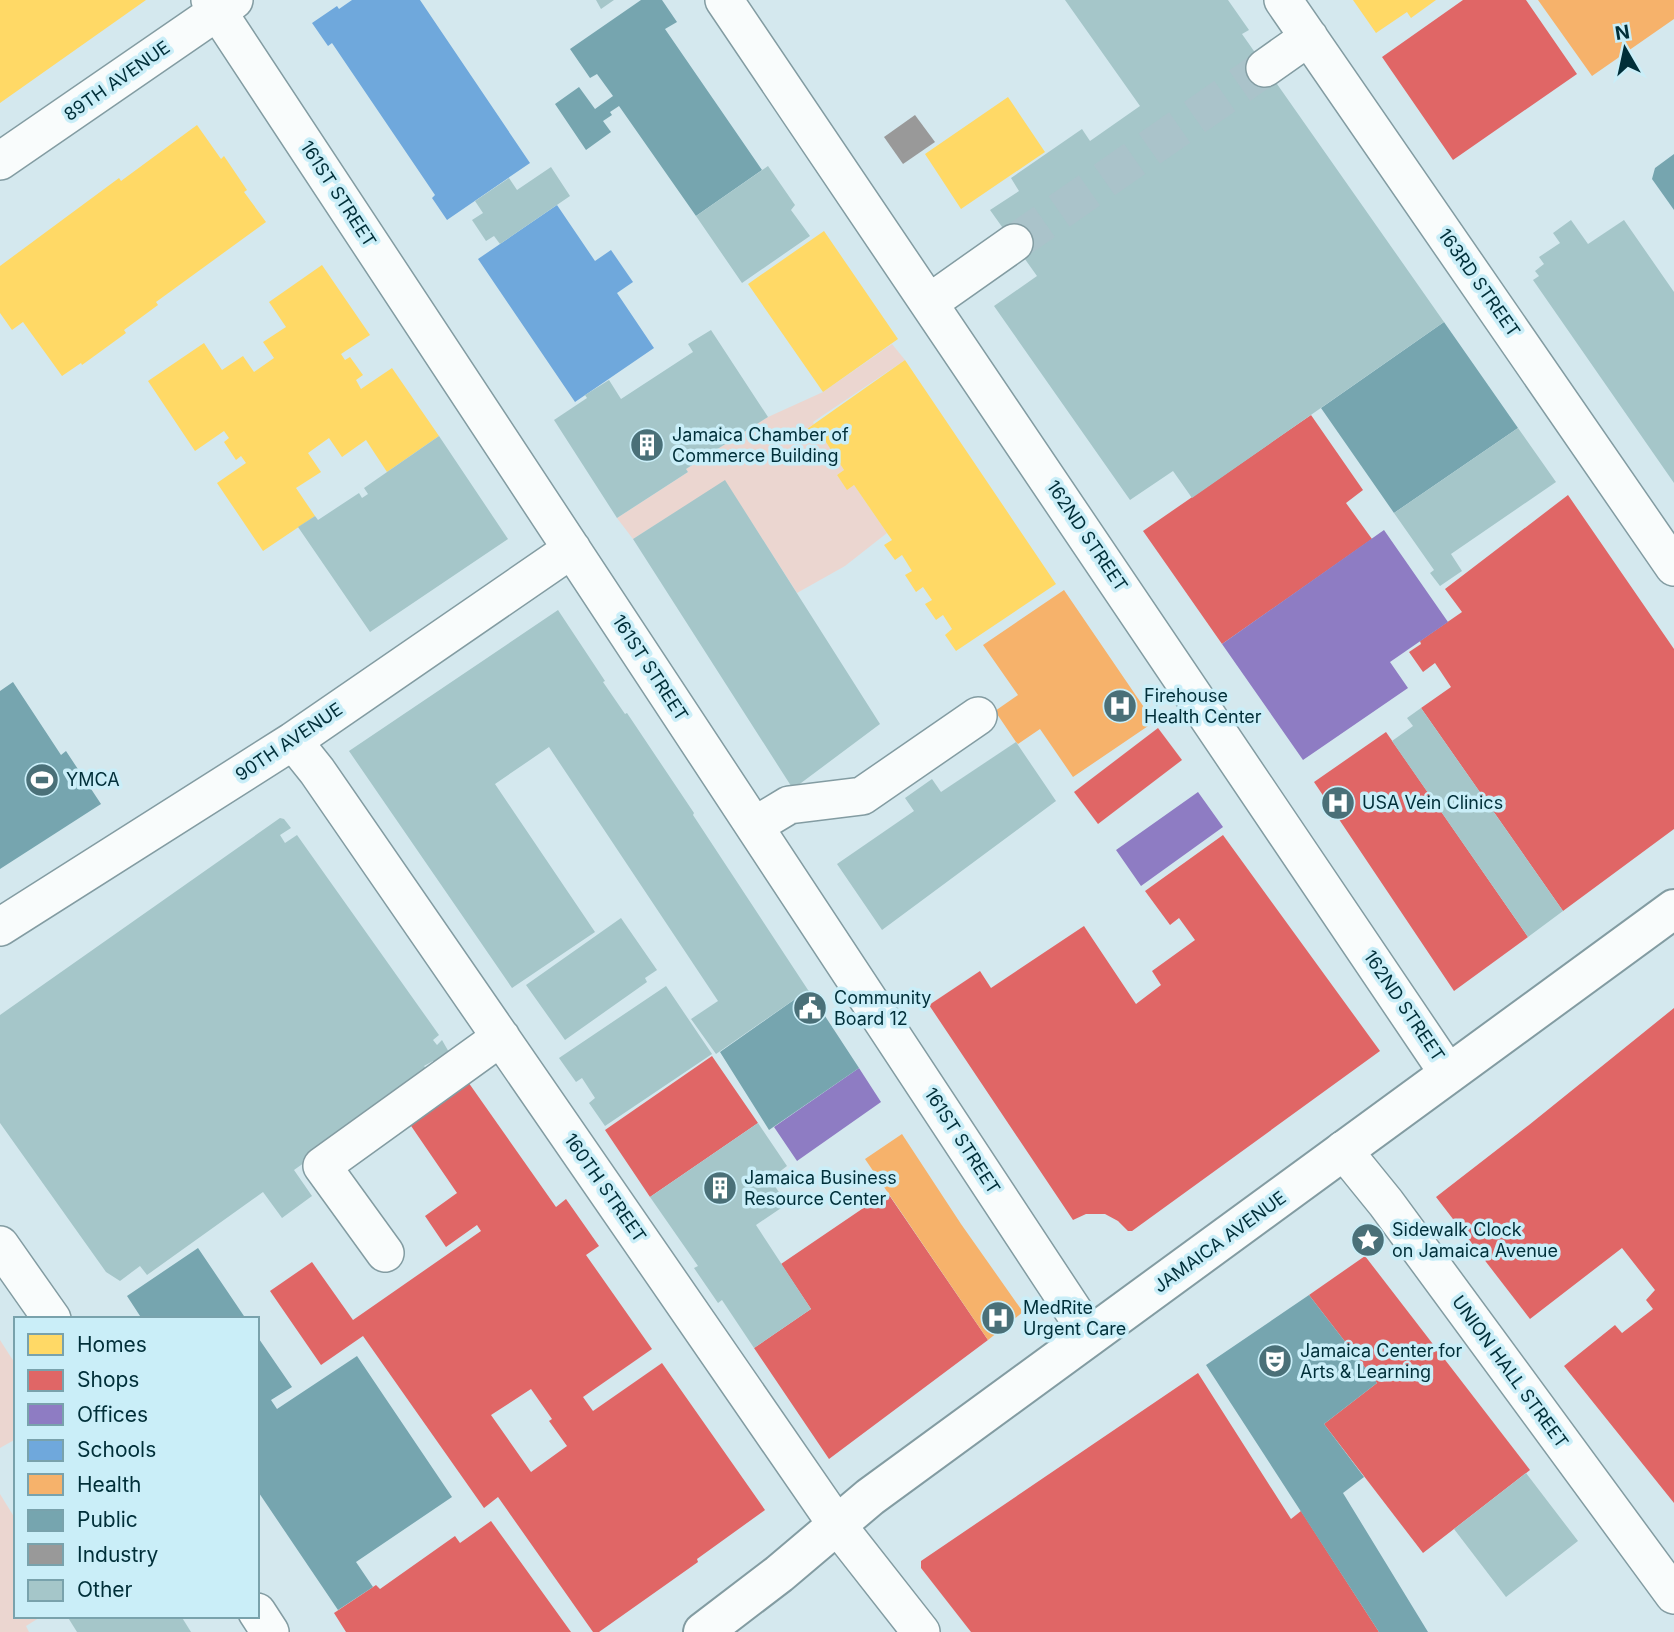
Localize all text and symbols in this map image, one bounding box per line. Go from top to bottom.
north arrow [1590,14,1660,84]
text: N [1613,20,1631,45]
street label: 89TH AVENUE [60,36,174,125]
street label: 161ST STREET [296,137,380,251]
street label: 163RD STREET [1434,225,1525,341]
place label: Jamaica Chamber of Commerce Building [672,424,849,466]
building icon: Jamaica Chamber of Commerce Building [628,426,666,464]
street label: 162ND STREET [1043,476,1132,595]
street label: 161ST STREET [608,611,692,725]
place label: Firehouse Health Center [1144,685,1262,727]
hospital icon: Firehouse Health Center [1101,687,1139,725]
street label: 90TH AVENUE [231,698,346,785]
sports icon: YMCA [23,761,61,799]
place label: YMCA [66,769,120,790]
hospital icon: USA Vein Clinics [1319,784,1357,822]
place label: USA Vein Clinics [1362,792,1503,813]
street label: 162ND STREET [1360,946,1449,1065]
place label: Community Board 12 [834,987,931,1029]
public building icon: Community Board 12 [791,989,829,1027]
street label: 161ST STREET [920,1084,1004,1198]
street label: 160TH STREET [560,1129,651,1246]
place label: Jamaica Business Resource Center [744,1167,897,1209]
building icon: Jamaica Business Resource Center [701,1169,739,1207]
street label: JAMAICA AVENUE [1149,1187,1290,1297]
place label: Sidewalk Clock on Jamaica Avenue [1392,1219,1558,1261]
place icon: Sidewalk Clock on Jamaica Avenue [1349,1221,1387,1259]
street label: UNION HALL STREET [1448,1291,1573,1452]
place label: MedRite Urgent Care [1023,1297,1126,1339]
hospital icon: MedRite Urgent Care [979,1299,1017,1337]
legend [14,1317,259,1618]
text: Homes [77,1332,147,1357]
place label: Jamaica Center for Arts & Learning [1300,1340,1462,1382]
theatre icon: Jamaica Center for Arts & Learning [1256,1342,1294,1380]
text: Shops [77,1367,139,1392]
text: Offices [77,1402,148,1427]
text: Schools [77,1437,156,1462]
text: Health [77,1472,142,1497]
text: Public [77,1507,138,1532]
text: Industry [77,1542,159,1567]
text: Other [77,1577,133,1602]

